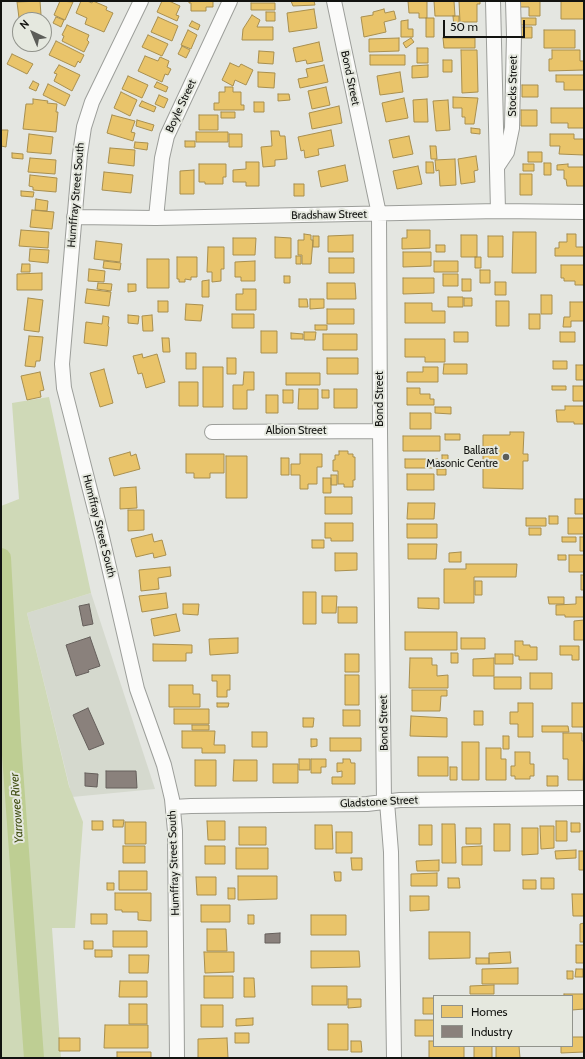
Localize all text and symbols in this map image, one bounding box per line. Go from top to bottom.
north arrow [12,12,52,52]
scale bar [445,12,527,38]
text: N [17,16,32,32]
text: 50 m [450,19,478,34]
street label: Bond Street [338,49,362,107]
street label: Stocks Street [506,55,520,117]
street label: Boyle Street [163,77,199,135]
street label: Humffray Street South [65,142,87,248]
street label: Bradshaw Street [291,208,367,222]
street label: Bond Street [373,371,387,427]
street label: Albion Street [266,424,326,438]
place label: Ballarat Masonic Centre [426,444,498,470]
marker: Ballarat Masonic Centre [501,452,511,462]
street label: Humffray Street South [80,473,118,579]
street label: Bond Street [377,695,391,751]
water label: Yarrowee River [7,772,27,844]
street label: Gladstone Street [340,793,418,811]
street label: Humffray Street South [166,810,182,916]
legend [433,995,573,1047]
text: Homes [471,1004,508,1019]
text: Industry [471,1024,512,1039]

